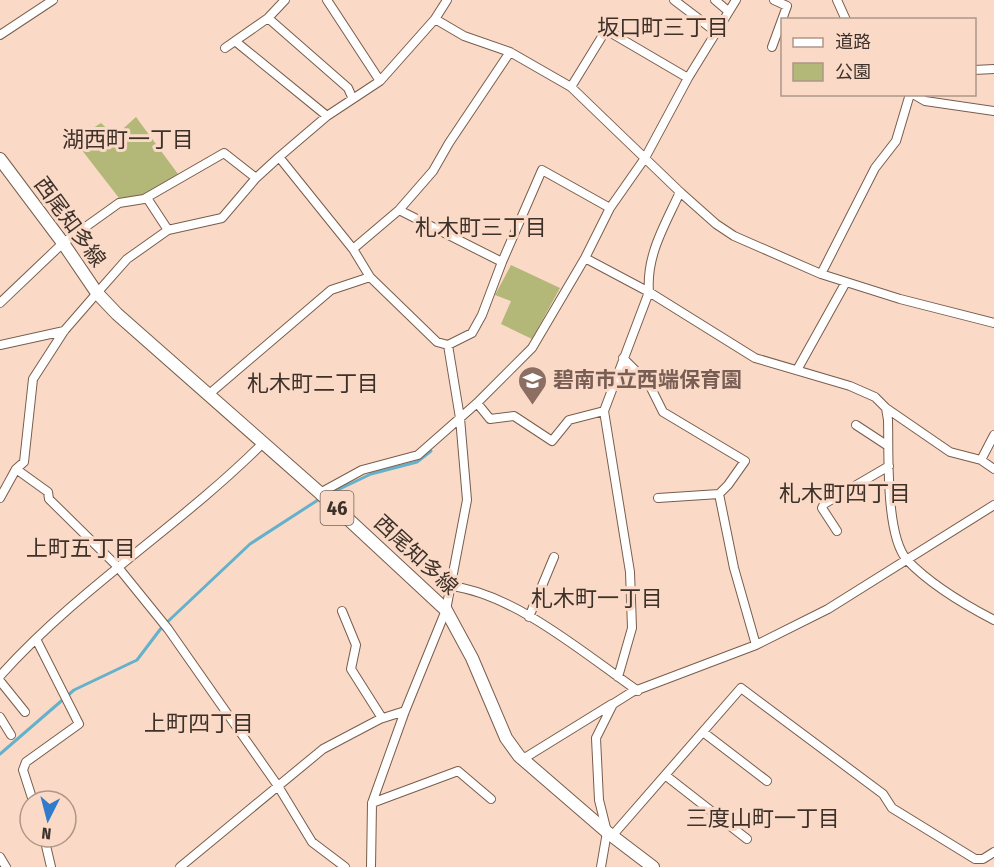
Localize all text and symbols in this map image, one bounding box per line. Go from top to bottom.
district label: 坂口町三丁目 [597,14,729,41]
legend [781,18,976,96]
text: 道路 [835,31,871,53]
text: 公園 [835,61,871,83]
district label: 湖西町一丁目 [62,126,194,153]
street label: 西尾知多線 [29,172,111,272]
district label: 札木町三丁目 [415,214,547,241]
school or university icon: 碧南市立西端保育園 [516,364,548,406]
place label: 碧南市立西端保育園 [553,367,742,393]
district label: 札木町二丁目 [247,370,379,397]
district label: 札木町四丁目 [779,480,911,507]
road number: 46 [320,491,354,525]
street label: 西尾知多線 [369,510,463,600]
district label: 上町五丁目 [26,535,136,562]
district label: 札木町一丁目 [531,585,663,612]
district label: 上町四丁目 [144,710,254,737]
north arrow [18,789,78,849]
district label: 三度山町一丁目 [686,805,840,832]
text: N [41,823,52,843]

